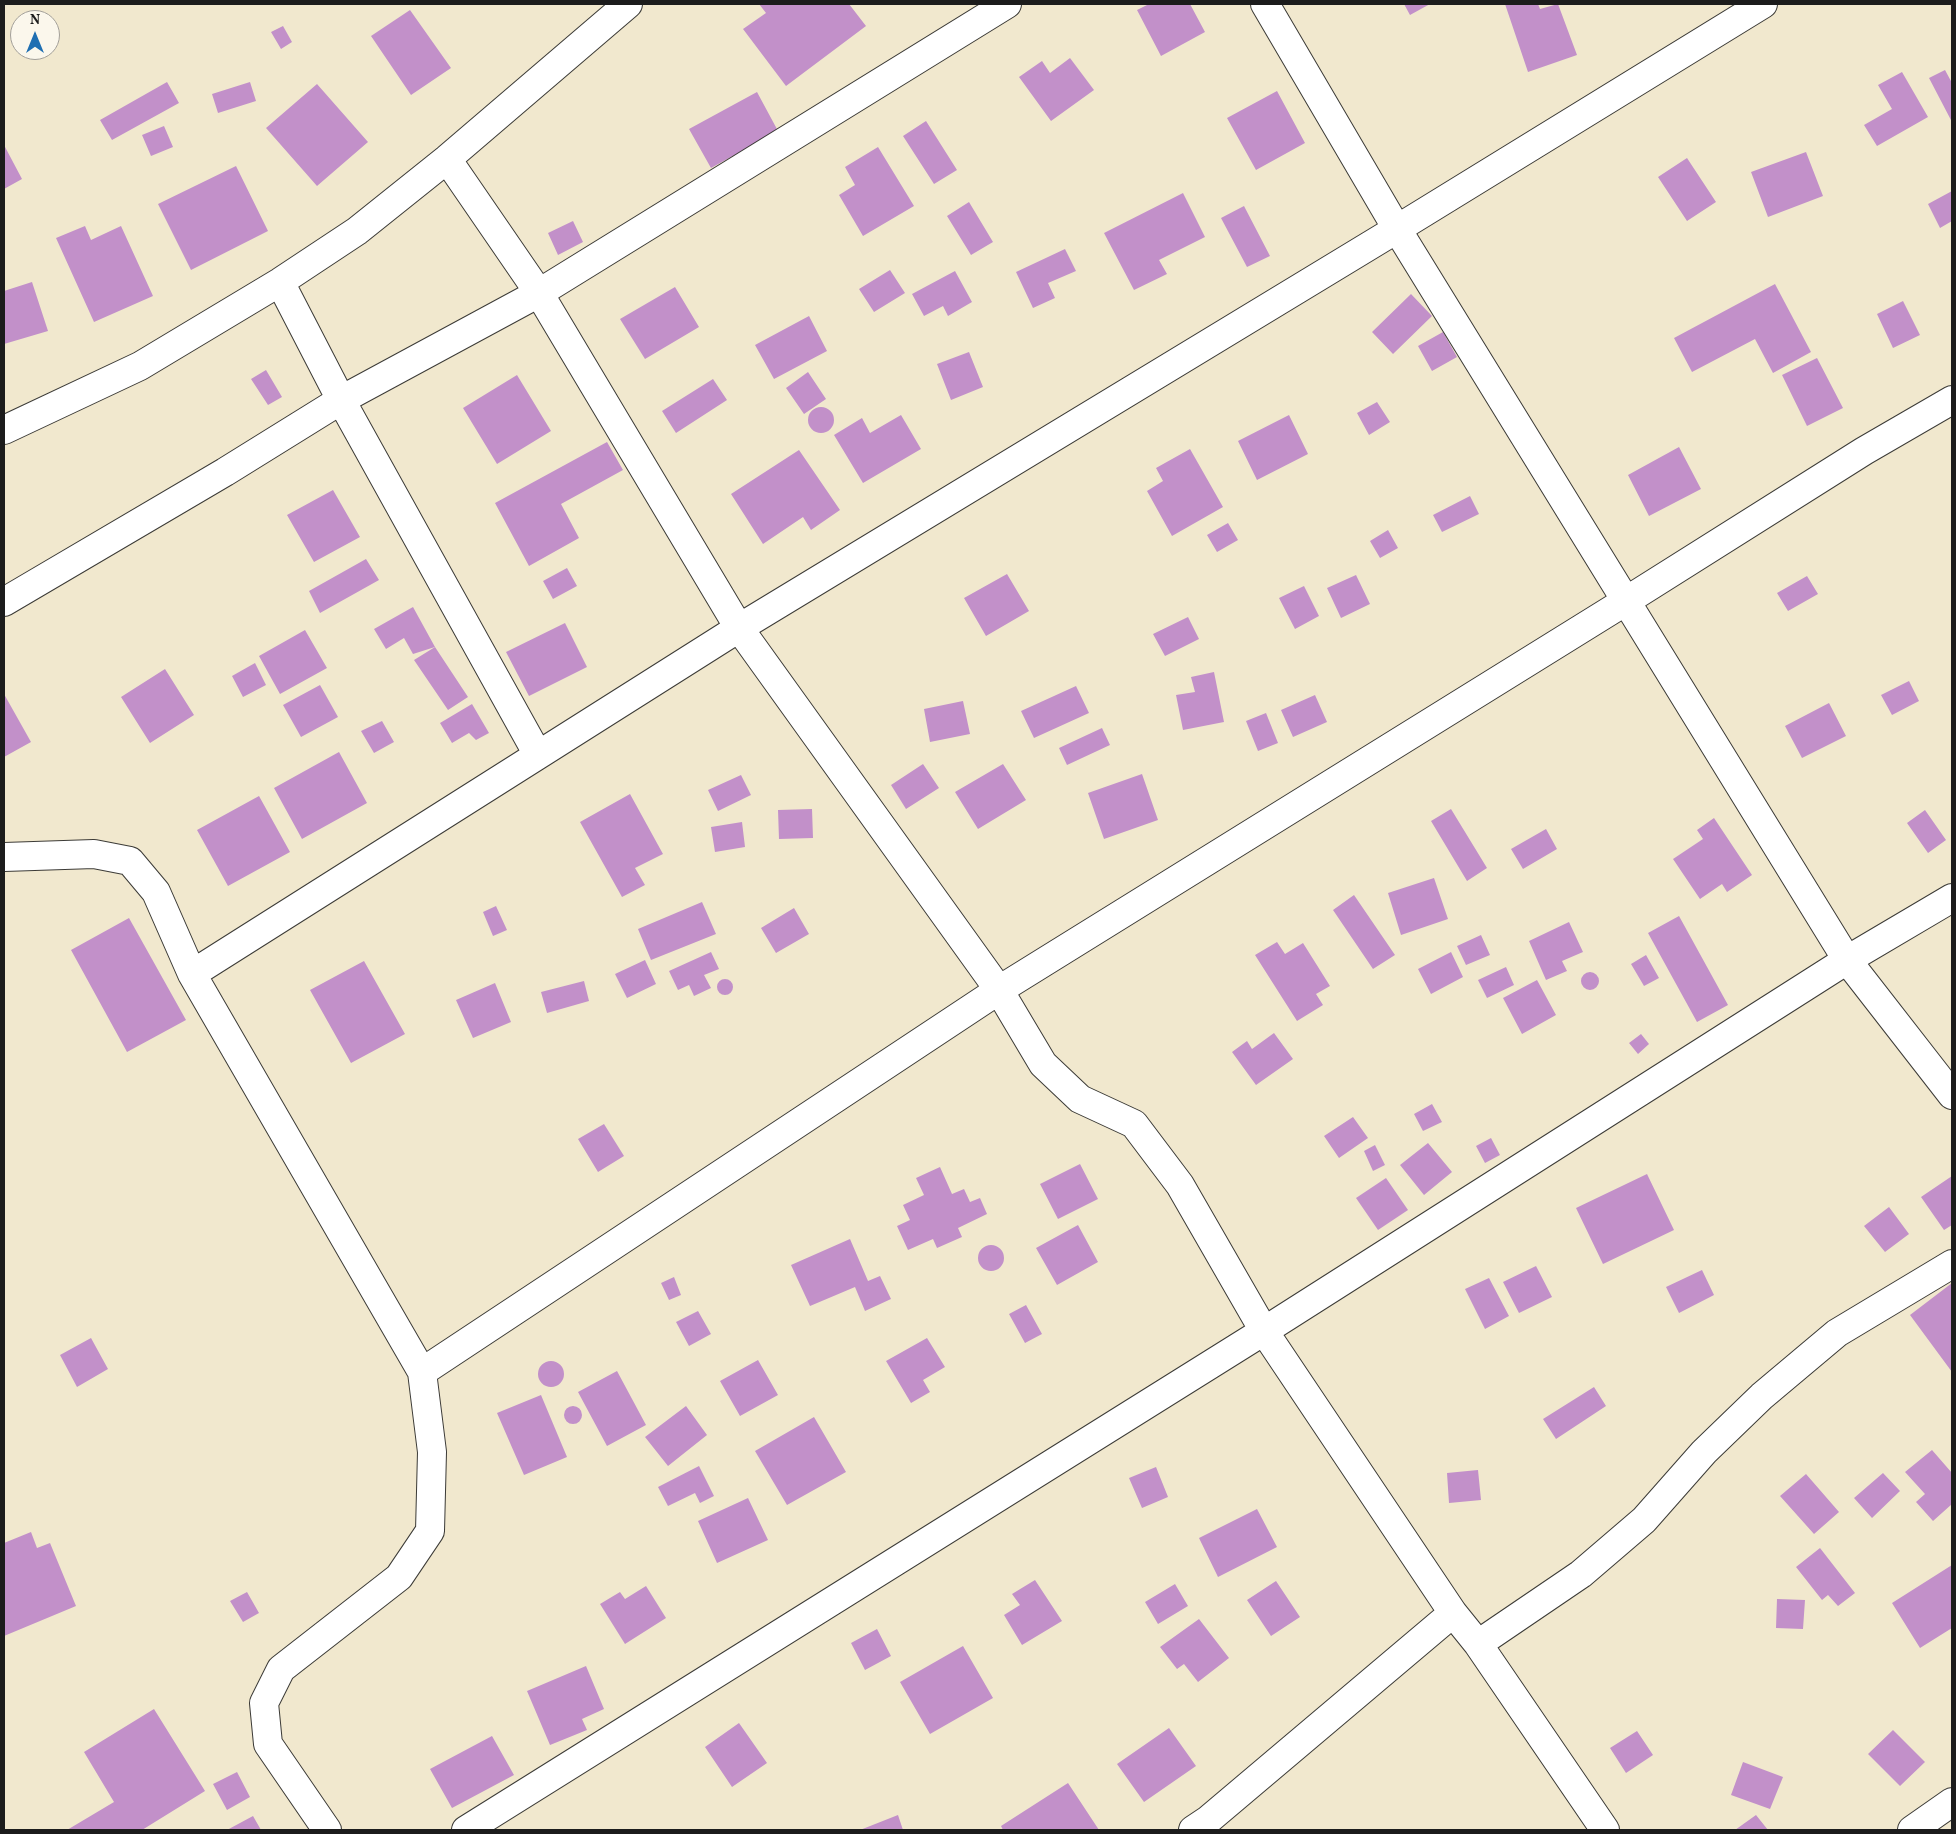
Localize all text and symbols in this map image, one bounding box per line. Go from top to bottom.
north arrow [10,10,60,60]
text: N [30,11,40,30]

